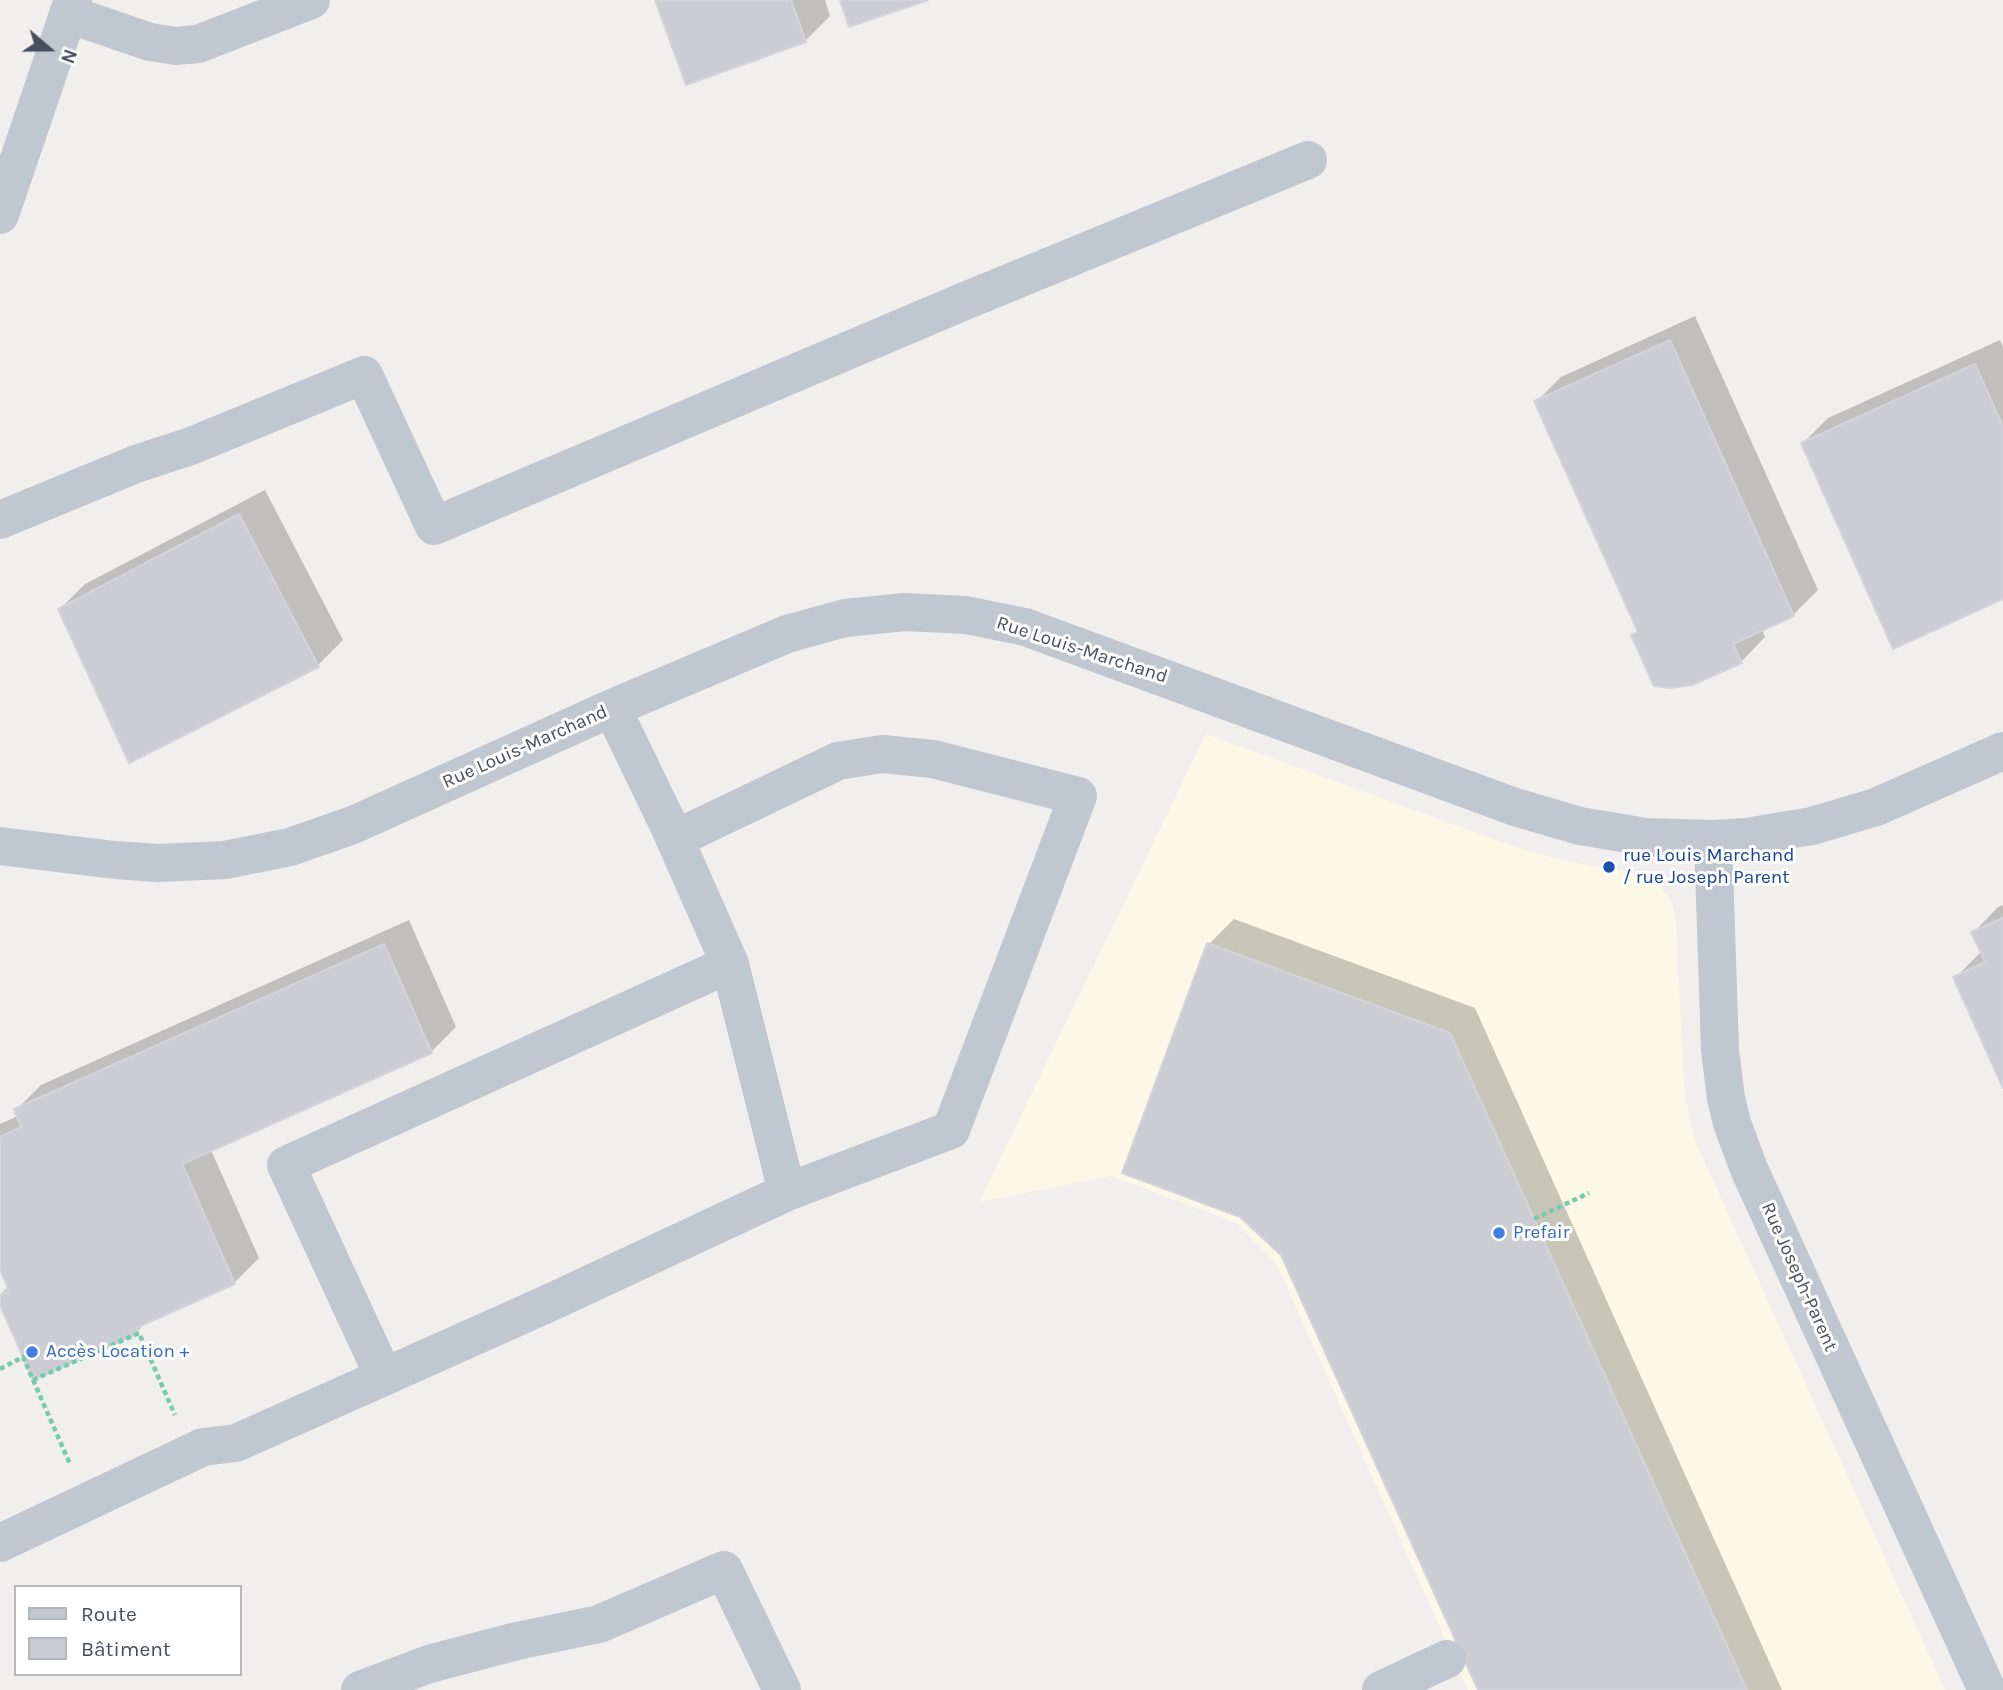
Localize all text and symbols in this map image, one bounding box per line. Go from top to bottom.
north arrow [14,14,84,84]
text: N [56,46,81,66]
street label: Rue Louis-Marchand [994,612,1170,688]
street label: Rue Louis-Marchand [439,700,611,794]
place label: rue Louis Marchand / rue Joseph Parent [1623,845,1794,889]
marker: rue Louis Marchand / rue Joseph Parent [1601,859,1617,875]
street label: Rue Joseph-Parent [1756,1199,1842,1355]
place label: Prefair [1513,1222,1570,1244]
marker: Prefair [1491,1225,1507,1241]
place label: Accès Location + [46,1341,189,1363]
marker: Accès Location + [24,1344,40,1360]
legend [14,1585,242,1676]
text: Route [81,1602,137,1626]
text: Bâtiment [81,1637,171,1661]

